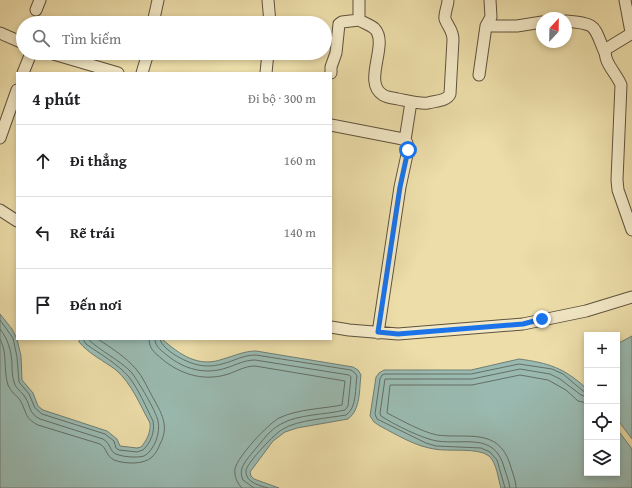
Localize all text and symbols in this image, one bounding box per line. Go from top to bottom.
north arrow [536,12,572,48]
search box [16,16,332,60]
icon: search [30,27,52,49]
text: Tìm kiếm [62,28,121,49]
text: 4 phút [32,86,80,111]
text: Đi bộ · 300 m [248,89,316,108]
route start [399,141,417,159]
icon: ahead [32,150,54,172]
text: Đi thẳng [70,150,127,171]
text: 160 m [284,151,316,170]
icon: left [32,222,54,244]
text: Rẽ trái [70,222,115,243]
text: 140 m [284,223,316,242]
icon: arrive [32,294,54,316]
text: Đến nơi [70,294,122,315]
route end [533,310,551,328]
map controls [584,332,620,476]
button: + [584,332,620,368]
button: − [584,368,620,404]
button: locate [584,404,620,440]
button: layers [584,440,620,476]

